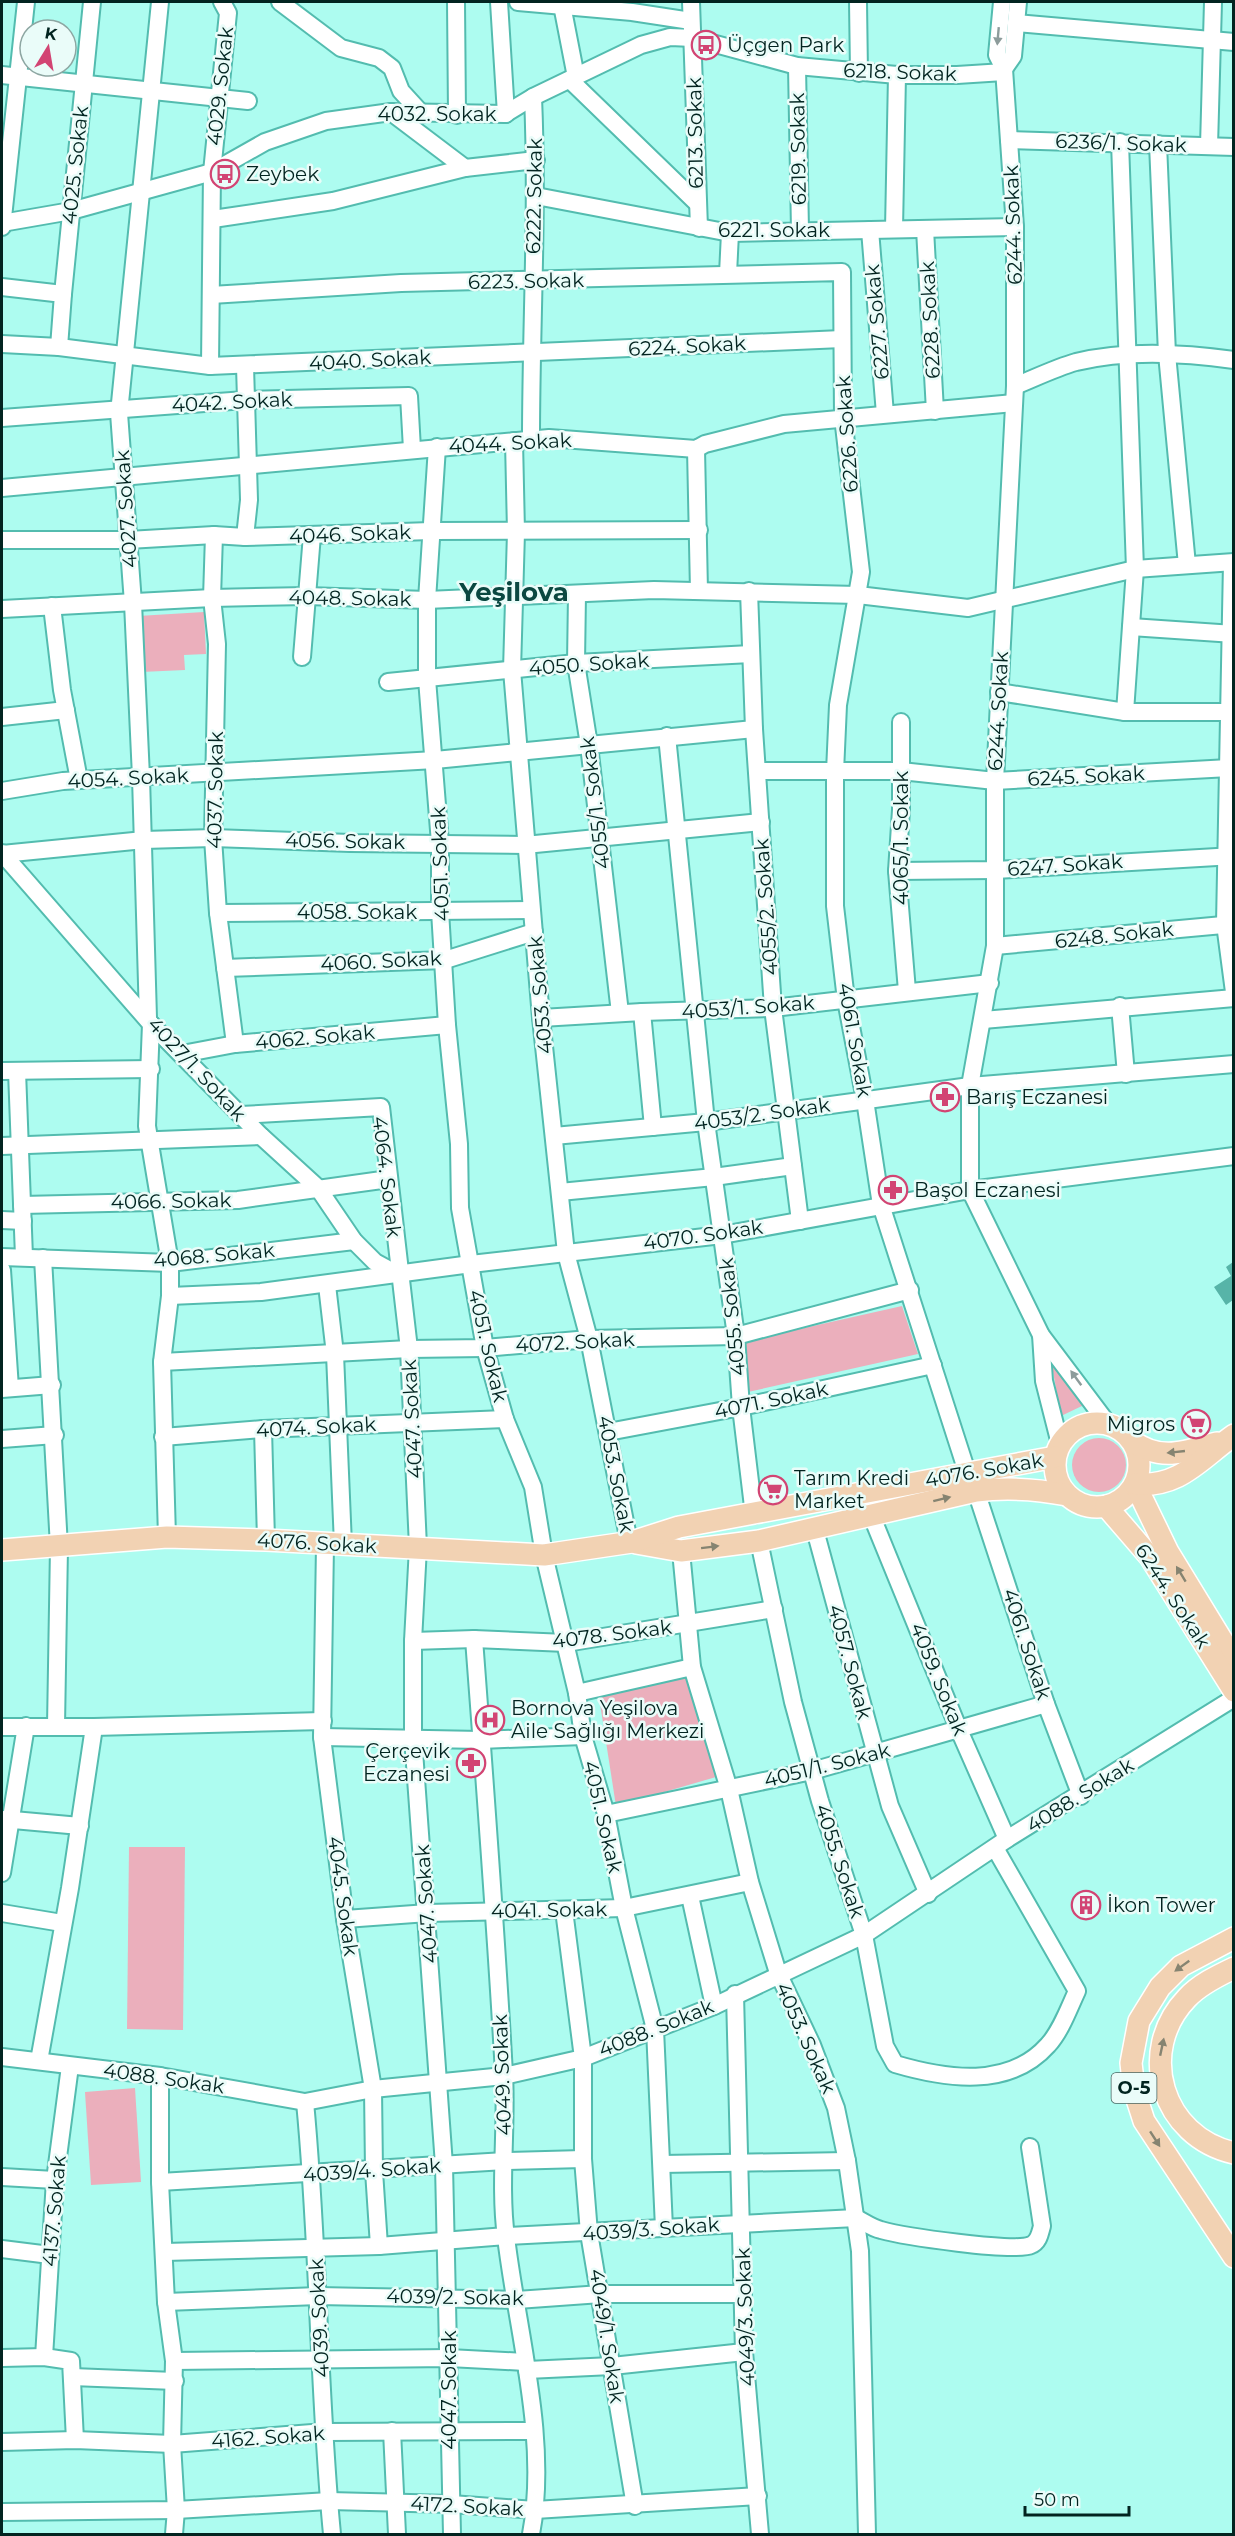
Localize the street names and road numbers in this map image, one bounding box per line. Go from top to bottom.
street label: 4029. Sokak [202,25,238,147]
street label: 6218. Sokak [843,58,957,86]
street label: 6213. Sokak [682,77,708,189]
street label: 6219. Sokak [785,92,811,205]
street label: 4032. Sokak [378,102,496,126]
street label: 4025. Sokak [57,105,93,225]
street label: 6236/1. Sokak [1055,129,1187,157]
street label: 6222. Sokak [521,138,547,254]
street label: 6244. Sokak [999,165,1027,285]
street label: 6221. Sokak [718,218,830,242]
street label: 6228. Sokak [915,261,945,379]
street label: 6227. Sokak [860,263,894,381]
street label: 6223. Sokak [468,268,584,294]
street label: 6224. Sokak [627,331,747,361]
street label: 4040. Sokak [308,345,432,375]
street label: 6226. Sokak [831,375,863,493]
street label: 4042. Sokak [171,387,293,417]
street label: 4044. Sokak [448,428,572,458]
street label: 4027. Sokak [110,449,142,569]
street label: 4046. Sokak [289,520,411,548]
street label: 4048. Sokak [288,585,412,611]
street label: 4050. Sokak [528,648,650,680]
street label: 6244. Sokak [983,651,1013,771]
street label: 4037. Sokak [202,731,228,849]
street label: 4055/1. Sokak [575,735,615,871]
street label: 6245. Sokak [1027,761,1145,791]
street label: 4054. Sokak [67,763,189,793]
street label: 4065/1. Sokak [889,771,913,905]
street label: 4051. Sokak [426,806,454,922]
street label: 4056. Sokak [285,828,405,854]
street label: 4055/2. Sokak [749,838,783,976]
street label: 6247. Sokak [1006,849,1124,881]
street label: 4058. Sokak [297,900,417,924]
street label: 6248. Sokak [1053,917,1175,953]
street label: 4053. Sokak [523,935,557,1055]
street label: 4060. Sokak [320,946,442,976]
street label: 4061. Sokak [833,981,877,1099]
street label: 4053/1. Sokak [681,990,815,1024]
street label: 4027/1. Sokak [143,1012,251,1126]
street label: 4062. Sokak [254,1020,376,1054]
street label: 4053/2. Sokak [692,1093,832,1135]
street label: 4064. Sokak [368,1115,406,1239]
street label: 4066. Sokak [110,1188,232,1214]
street label: 4070. Sokak [642,1215,764,1255]
street label: 4068. Sokak [152,1238,276,1272]
street label: 4055. Sokak [714,1257,750,1377]
street label: 4051. Sokak [463,1287,513,1405]
street label: 4072. Sokak [515,1327,635,1357]
street label: 4047. Sokak [397,1359,427,1479]
street label: 4071. Sokak [712,1376,830,1424]
street label: 4074. Sokak [255,1412,377,1442]
street label: 4053. Sokak [593,1413,639,1535]
street label: 4076. Sokak [923,1448,1045,1492]
street label: 4076. Sokak [257,1528,378,1558]
street label: 6244. Sokak [1130,1539,1216,1653]
street label: 4061. Sokak [998,1585,1056,1703]
street label: 4057. Sokak [823,1602,877,1722]
street label: 4078. Sokak [551,1615,673,1653]
street label: 4059. Sokak [905,1619,973,1739]
street label: 4051/1. Sokak [761,1738,893,1792]
street label: 4088. Sokak [1022,1752,1138,1838]
street label: 4051. Sokak [578,1758,628,1876]
street label: 4055. Sokak [810,1801,870,1921]
street label: 4045. Sokak [323,1835,363,1958]
street label: 4047. Sokak [410,1844,442,1964]
street label: 4041. Sokak [491,1897,607,1923]
street label: 4053. Sokak [771,1979,841,2097]
street label: 4088. Sokak [595,1994,717,2062]
street label: 4049. Sokak [488,2014,516,2136]
street label: 4088. Sokak [102,2058,226,2098]
road number: O-5 [1112,2073,1156,2103]
street label: 4039/4. Sokak [302,2153,442,2187]
street label: 4137. Sokak [37,2154,71,2268]
street label: 4039/3. Sokak [582,2212,720,2246]
street label: 4049/3. Sokak [731,2247,759,2387]
street label: 4039. Sokak [304,2258,334,2378]
street label: 4049/1. Sokak [585,2267,629,2405]
street label: 4039/2. Sokak [386,2284,524,2310]
street label: 4047. Sokak [437,2330,461,2450]
street label: 4162. Sokak [211,2421,325,2453]
street label: 4172. Sokak [410,2491,524,2521]

